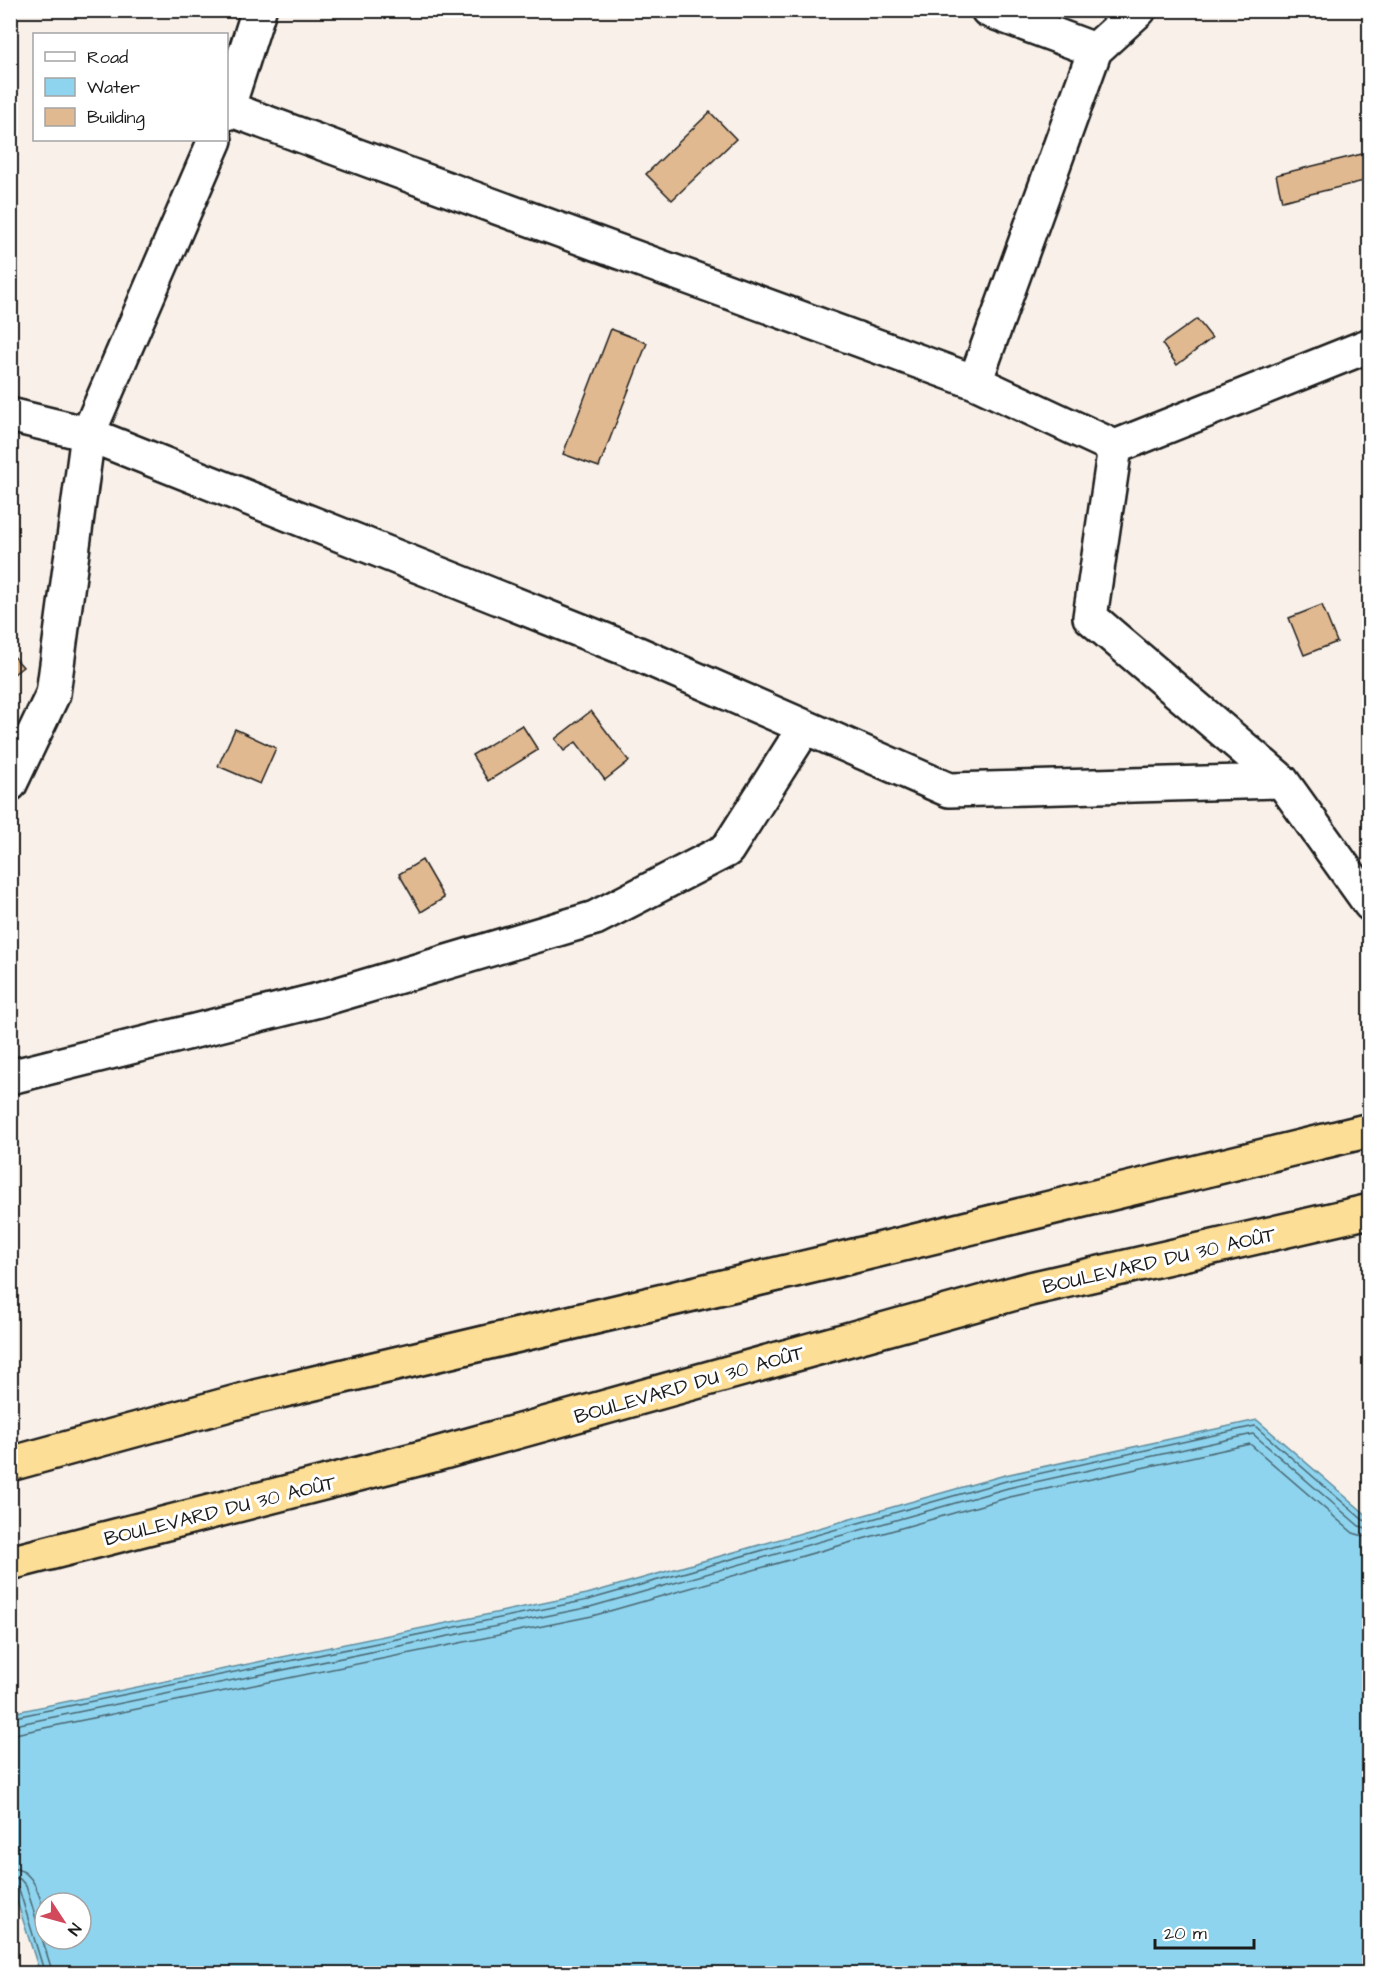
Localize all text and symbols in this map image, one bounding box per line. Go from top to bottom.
legend [33,33,228,141]
text: Road [87,45,128,70]
text: Water [87,75,140,100]
text: Building [87,105,145,131]
street label: BOULEVARD DU 30 AOÛT [1040,1220,1279,1301]
street label: BOULEVARD DU 30 AOÛT [571,1339,808,1431]
street label: BOULEVARD DU 30 AOÛT [101,1468,340,1553]
north arrow [33,1891,93,1951]
scale bar [1155,1912,1254,1950]
text: N [62,1919,86,1940]
text: 20 m [1164,1921,1207,1946]

